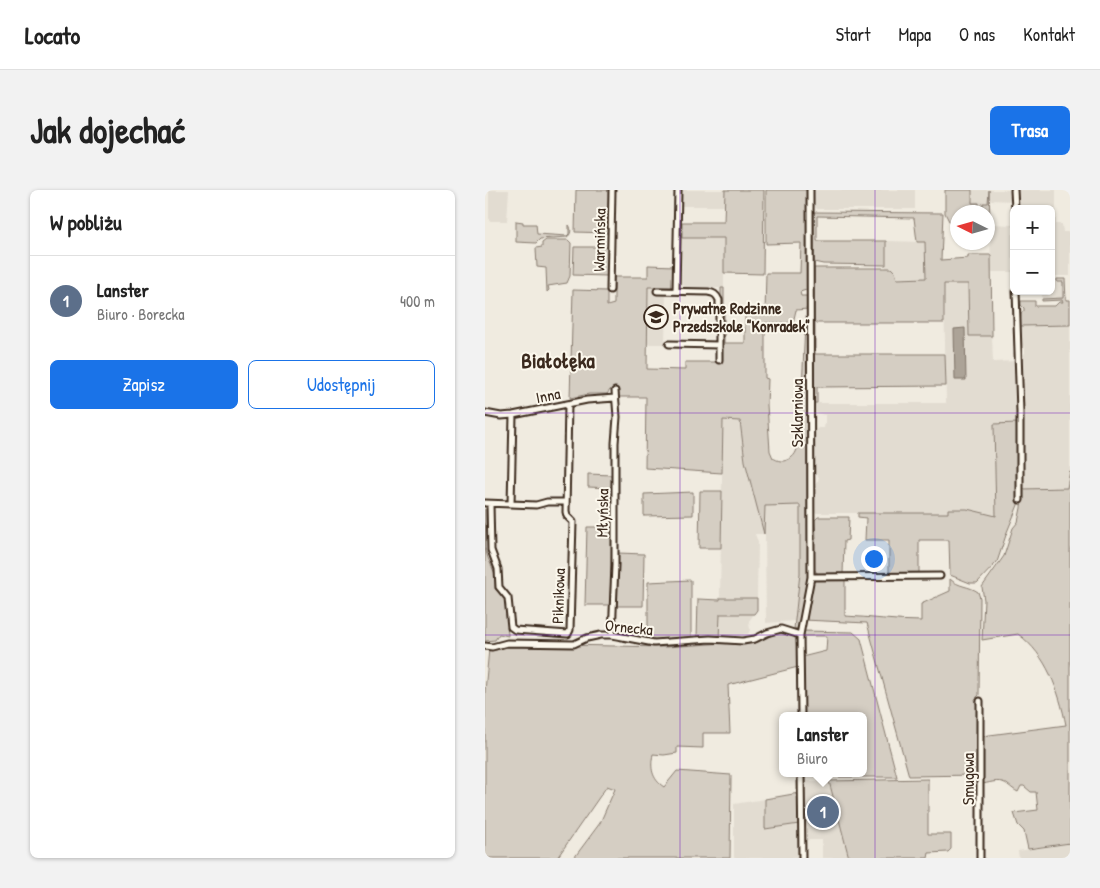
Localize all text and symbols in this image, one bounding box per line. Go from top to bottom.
text: Locato [25,19,80,51]
text: Start [836,22,870,47]
text: Mapa [898,22,931,47]
text: O nas [959,22,995,47]
text: Kontakt [1023,22,1075,47]
button: Trasa [990,106,1070,155]
text: Jak dojechać [30,107,185,154]
north arrow [950,205,995,250]
map controls [1010,205,1055,295]
button: + [1010,205,1055,250]
text: W pobliżu [50,208,122,237]
street label: Warmińska [587,208,611,272]
button: − [1010,250,1055,295]
text: Lanster [97,277,149,303]
text: 1 [63,290,69,312]
text: 400 m [400,290,435,312]
place label: Prywatne Rodzinne Przedszkole "Konradek" [673,297,810,337]
text: Biuro · Borecka [97,303,184,325]
school or university icon: Prywatne Rodzinne Przedszkole "Konradek" [643,304,669,330]
district label: Białołęka [521,346,595,375]
button: Zapisz [50,360,238,409]
button: Udostępnij [248,360,435,409]
street label: Szklarniowa [786,379,808,447]
street label: Inna [534,382,562,408]
street label: Młyńska [591,488,613,538]
your location [861,546,887,572]
street label: Piknikowa [546,568,570,624]
street label: Ornecka [604,614,654,640]
popup [779,712,867,777]
text: Lanster [797,721,849,747]
text: Biuro [797,747,828,769]
street label: Smugowa [957,753,979,805]
pin: 1 [807,793,839,831]

